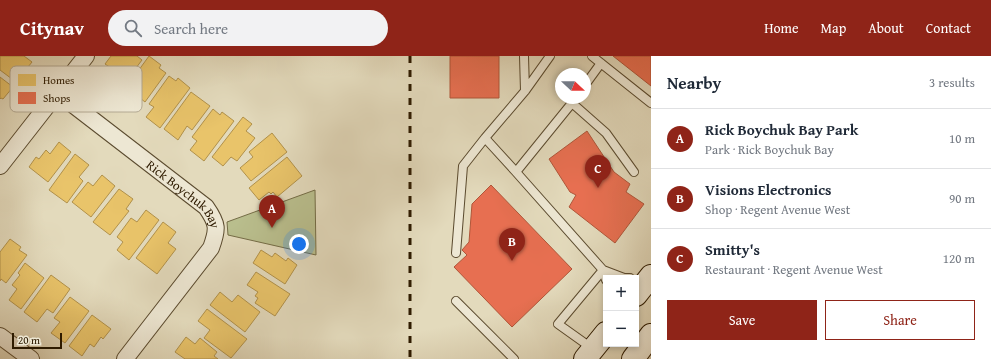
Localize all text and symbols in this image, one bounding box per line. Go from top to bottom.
search box [108,10,388,46]
text: Citynav [20,14,84,42]
icon: search [122,17,144,39]
text: Search here [154,18,228,39]
text: Home [764,18,799,38]
text: Map [821,18,846,38]
text: About [868,18,904,38]
text: Contact [926,18,971,38]
legend [10,66,142,112]
north arrow [555,68,591,104]
text: Nearby [667,70,721,95]
text: Homes [43,72,74,88]
text: 3 results [929,73,975,92]
text: Shops [43,90,70,106]
text: Rick Boychuk Bay Park [705,119,858,140]
text: A [676,129,684,148]
text: 10 m [949,129,975,148]
text: Park · Rick Boychuk Bay [705,140,834,159]
street label: Rick Boychuk Bay [142,155,225,230]
pin: C [585,155,611,188]
text: Visions Electronics [705,179,832,200]
text: B [676,189,684,208]
text: 90 m [949,189,975,208]
pin: A [259,195,285,228]
text: Shop · Regent Avenue West [705,200,850,219]
pin: B [499,228,525,261]
your location [289,234,309,254]
text: Smitty's [705,239,760,260]
text: C [676,249,684,268]
text: 120 m [943,249,975,268]
text: Restaurant · Regent Avenue West [705,260,883,279]
map controls [603,275,639,347]
button: + [603,275,639,311]
button: Save [667,300,817,340]
button: Share [825,300,975,340]
button: − [603,311,639,347]
scale bar [12,331,62,350]
text: 20 m [18,332,40,348]

